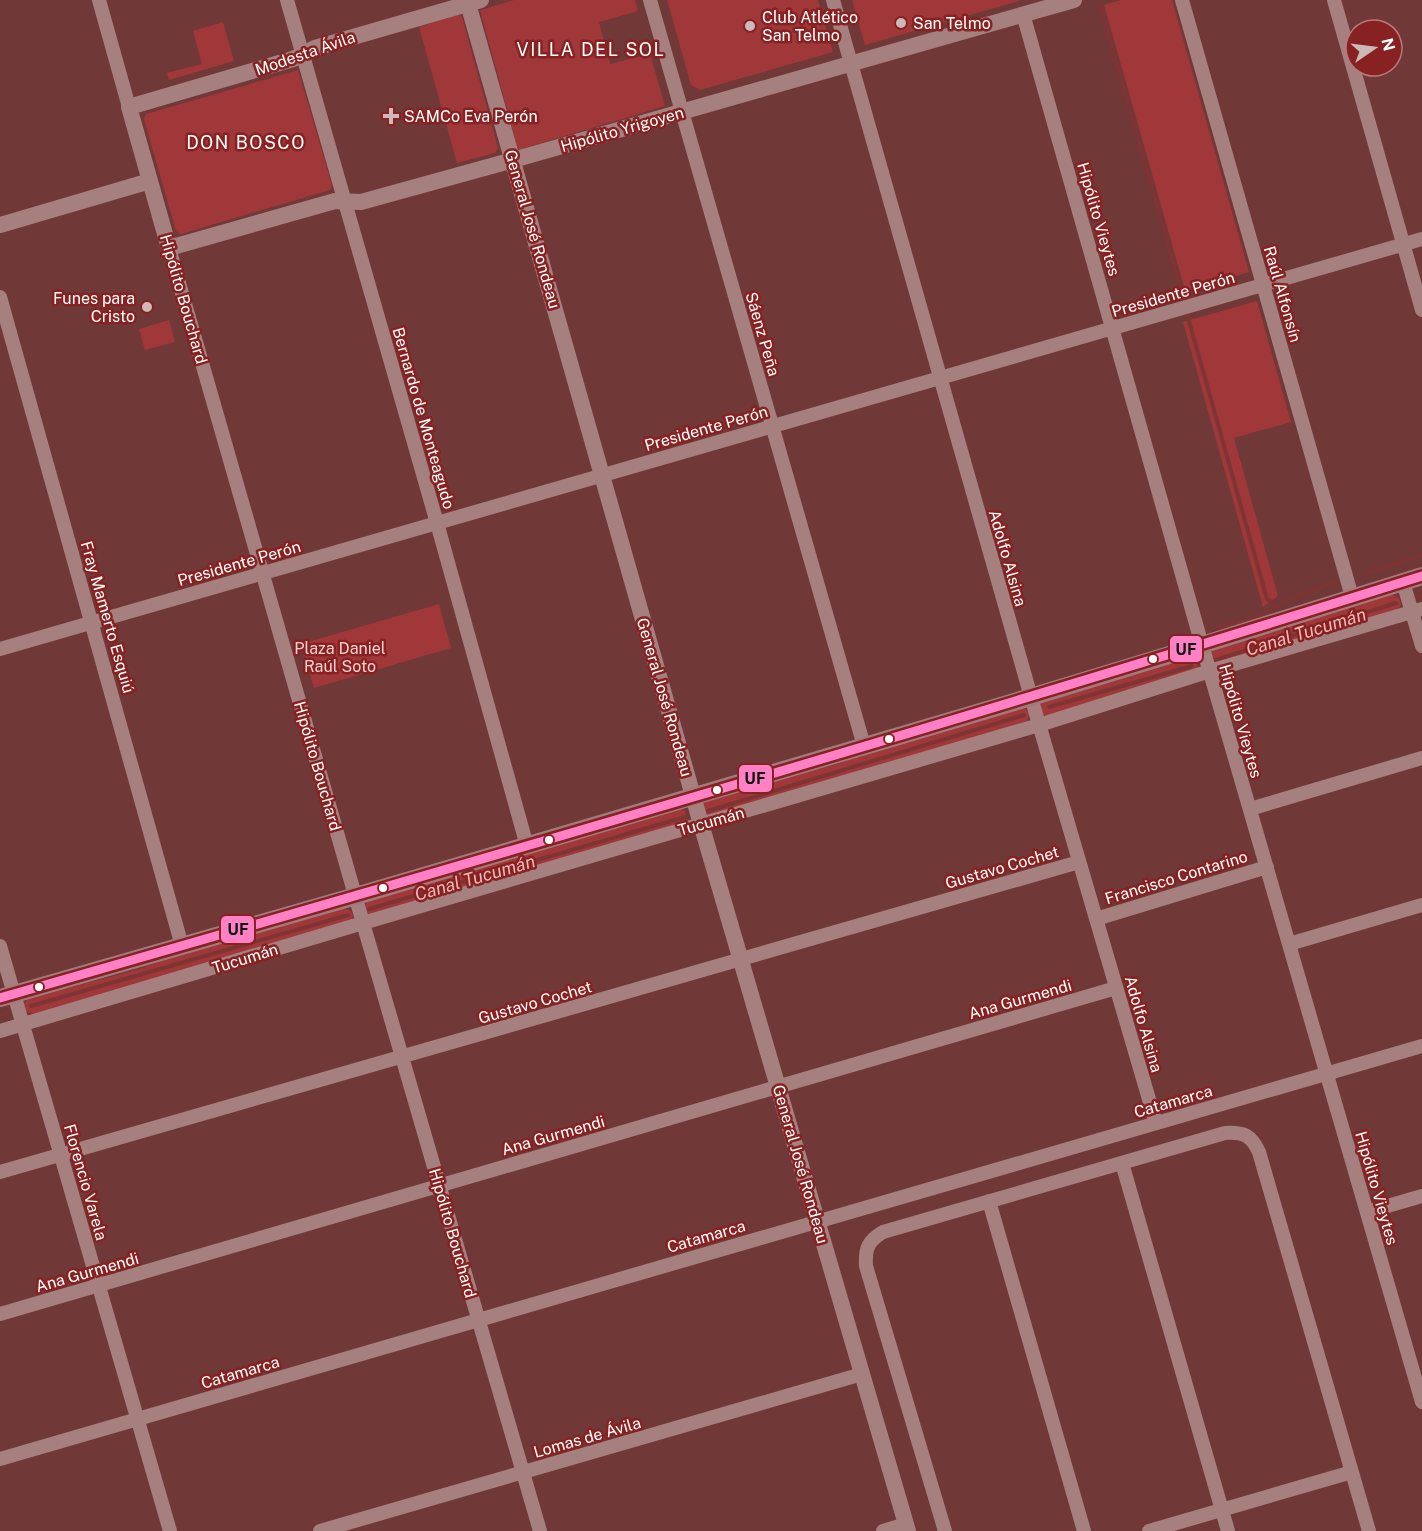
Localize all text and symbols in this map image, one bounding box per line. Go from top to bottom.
place label: Club Atlético San Telmo [762,8,858,45]
place label: San Telmo [913,14,991,33]
marker: San Telmo [894,16,908,30]
north arrow [1344,18,1404,78]
marker: Club Atlético San Telmo [743,19,757,33]
street label: Modesta Ávila [252,27,358,79]
text: N [1377,36,1399,53]
district label: VILLA DEL SOL [517,39,665,60]
street label: Hipólito Yrigoyen [558,103,686,156]
marker: SAMCo Eva Perón [382,107,400,125]
place label: SAMCo Eva Perón [404,107,538,126]
district label: DON BOSCO [186,132,306,153]
street label: General José Rondeau [501,148,564,311]
street label: Hipólito Vieytes [1073,160,1124,278]
street label: Hipólito Bouchard [156,232,211,366]
street label: Raúl Alfonsín [1260,244,1305,344]
street label: Presidente Perón [1109,268,1237,321]
place label: Funes para Cristo [53,289,135,326]
street label: Sáenz Peña [741,290,784,378]
marker: Funes para Cristo [140,300,154,314]
street label: Bernardo de Monteagudo [388,325,459,511]
street label: Presidente Perón [642,402,770,455]
street label: Adolfo Alsina [985,508,1030,609]
street label: Presidente Perón [175,537,303,590]
street label: Fray Mamerto Esquiú [77,539,138,695]
water label: Canal Tucumán [1243,603,1368,660]
street label: General José Rondeau [633,616,696,779]
line badge: UF [1169,635,1203,663]
park label: Plaza Daniel Raúl Soto [294,639,386,676]
text: UF [1175,640,1197,659]
unlabelled marker [1147,653,1159,665]
street label: Hipólito Vieytes [1215,662,1266,780]
street label: Hipólito Bouchard [290,699,345,833]
unlabelled marker [883,733,895,745]
line badge: UF [738,764,773,793]
text: UF [744,769,766,788]
unlabelled marker [711,784,723,796]
street label: Tucumán [676,803,746,840]
unlabelled marker [543,834,555,846]
street label: Gustavo Cochet [943,842,1061,893]
street label: Francisco Contarino [1102,847,1250,908]
water label: Canal Tucumán [412,850,538,905]
unlabelled marker [377,882,389,894]
line badge: UF [220,915,255,944]
text: UF [227,920,249,939]
street label: Tucumán [210,939,280,977]
street label: Adolfo Alsina [1121,974,1166,1075]
street label: Ana Gurmendi [966,976,1074,1023]
street label: Gustavo Cochet [476,977,594,1028]
unlabelled marker [33,981,45,993]
street label: Catamarca [1132,1081,1215,1122]
street label: General José Rondeau [769,1083,832,1246]
street label: Ana Gurmendi [499,1112,607,1159]
street label: Florencio Varela [60,1122,111,1243]
street label: Hipólito Vieytes [1351,1129,1402,1247]
street label: Hipólito Bouchard [425,1166,480,1300]
street label: Catamarca [665,1216,748,1257]
street label: Ana Gurmendi [33,1249,141,1296]
street label: Catamarca [199,1352,282,1393]
street label: Lomas de Ávila [531,1412,643,1462]

